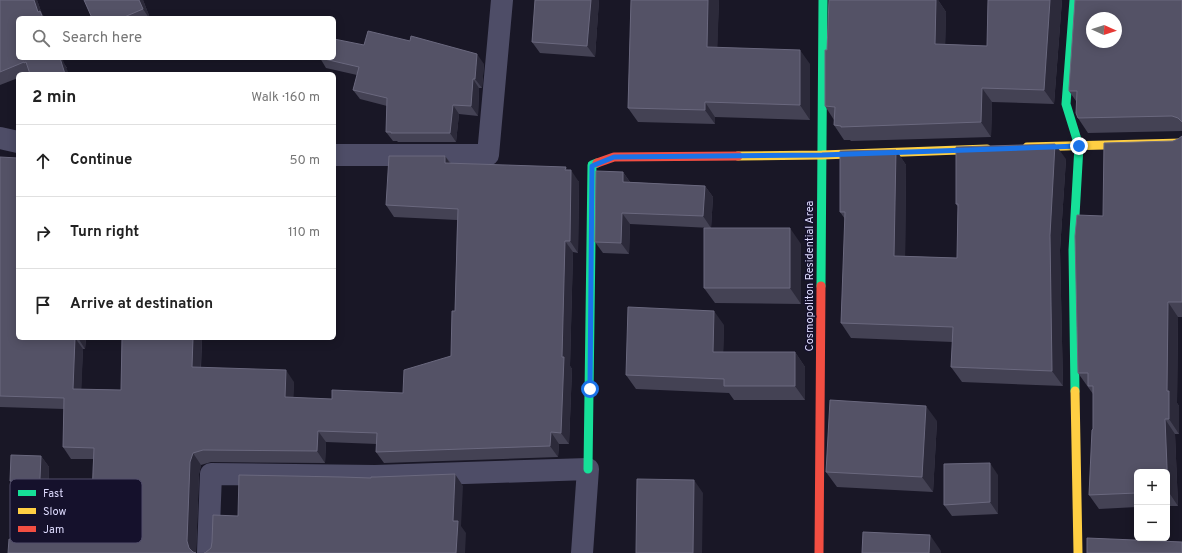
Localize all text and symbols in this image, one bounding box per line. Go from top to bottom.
north arrow [1086,12,1122,48]
search box [16,16,336,60]
icon: search [30,27,52,49]
text: Search here [62,29,142,48]
text: 2 min [32,87,76,109]
text: Walk · 160 m [251,90,320,106]
route end [1070,137,1088,155]
icon: ahead [32,150,54,172]
text: Continue [70,151,132,170]
text: 50 m [290,153,320,169]
street label: Cosmopoliton Residential Area [803,200,817,351]
icon: right [32,222,54,244]
text: Turn right [70,223,139,242]
text: 110 m [288,225,320,241]
icon: arrive [32,294,54,316]
text: Arrive at destination [70,295,213,314]
route start [581,380,599,398]
map controls [1134,469,1170,541]
button: + [1134,469,1170,505]
legend [10,479,142,543]
text: Fast [43,487,63,501]
text: Slow [43,505,66,519]
button: − [1134,505,1170,541]
text: Jam [43,523,64,537]

